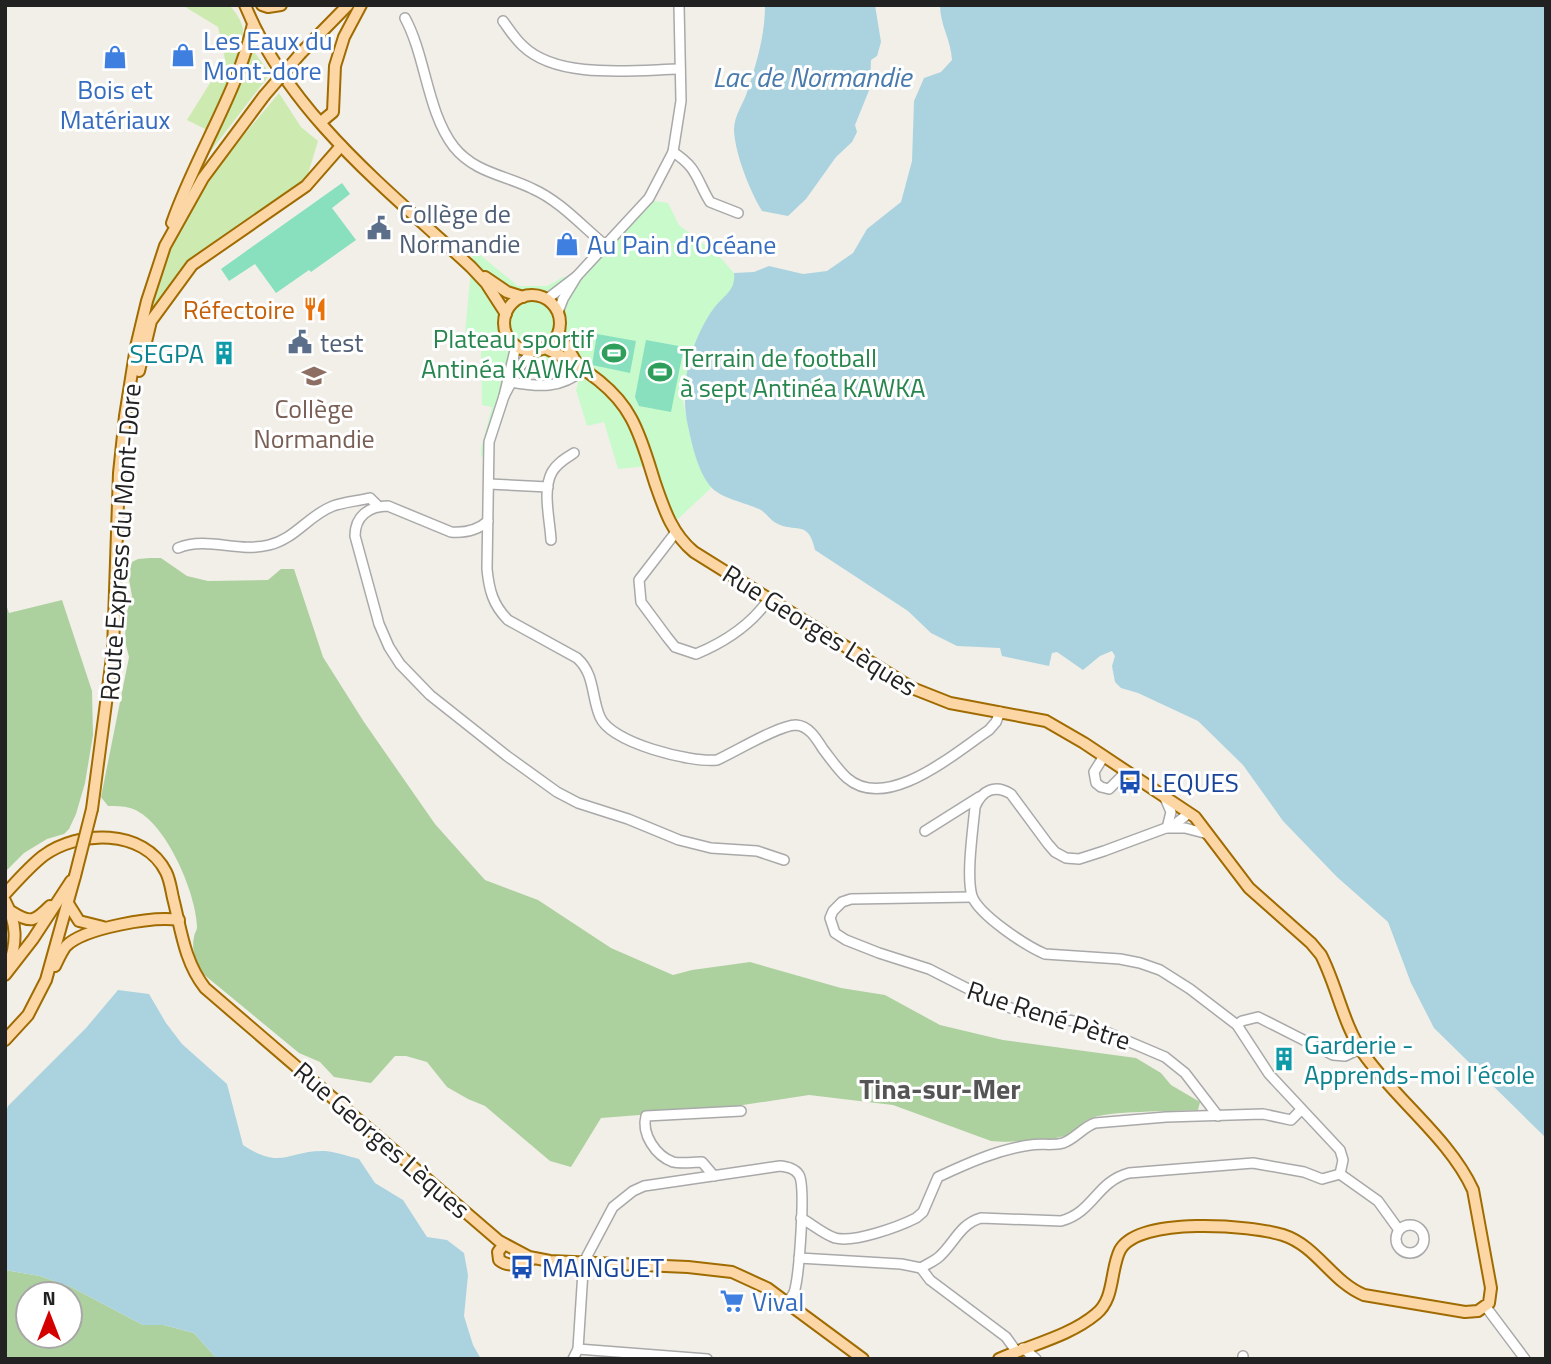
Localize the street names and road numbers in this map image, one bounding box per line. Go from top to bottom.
street label: Route Express du Mont-Dore [89,382,151,702]
street label: Rue Georges Lèques [715,554,925,706]
street label: Rue René Pètre [962,970,1136,1060]
street label: Rue Georges Lèques [285,1052,479,1228]

